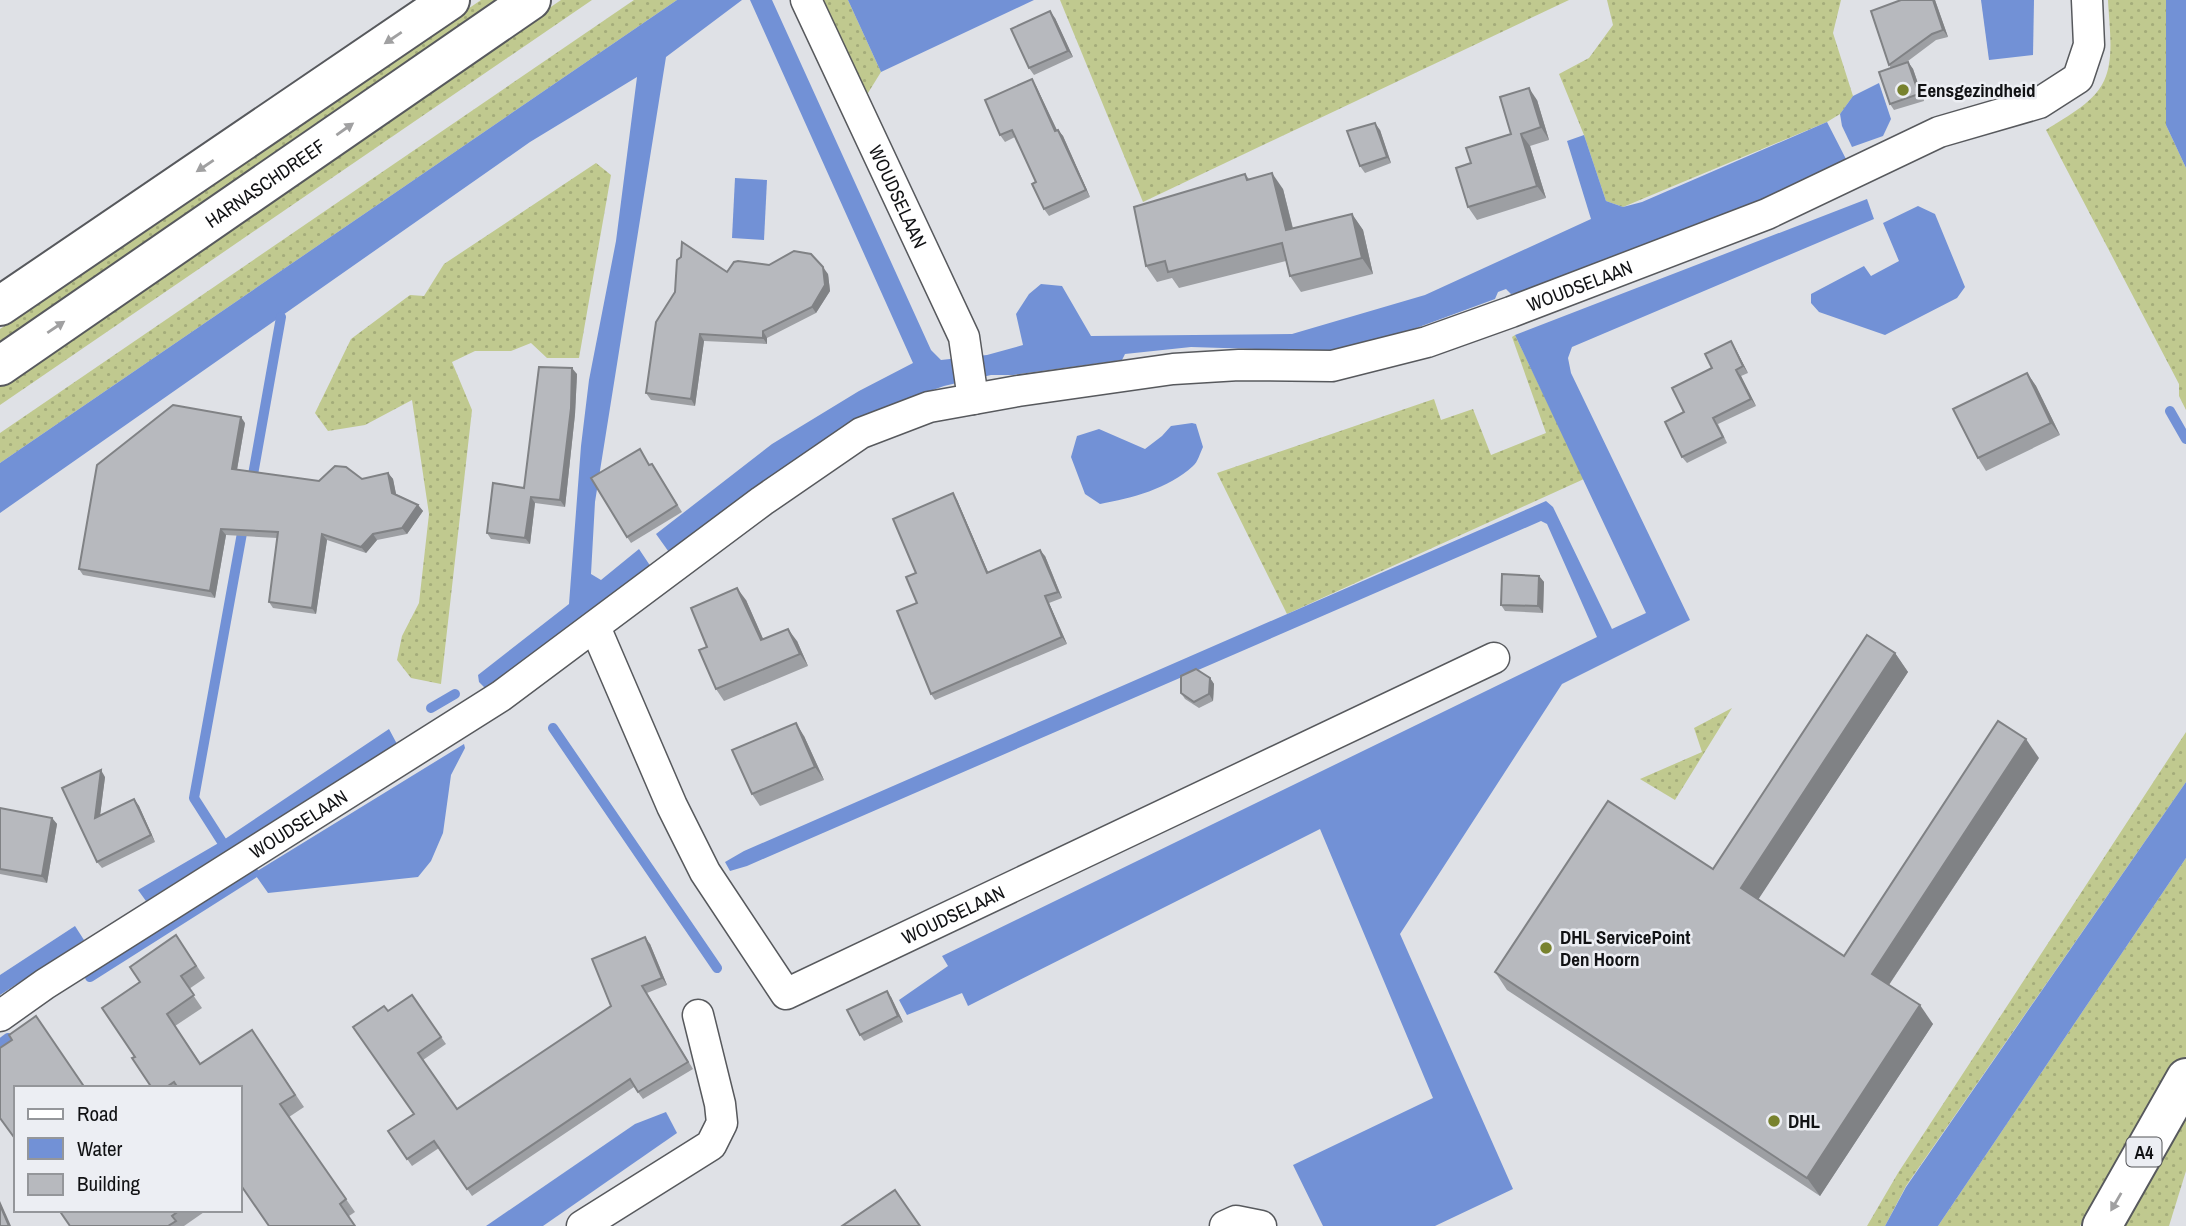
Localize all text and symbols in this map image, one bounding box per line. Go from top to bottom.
one-way arrow [384,31,402,45]
place label: Eensgezindheid [1917,77,2036,103]
marker: Eensgezindheid [1895,82,1911,98]
one-way arrow [336,122,354,136]
street label: HARNASCHDREEF [200,133,330,234]
street label: WOUDSELAAN [863,141,933,252]
one-way arrow [196,159,214,173]
street label: WOUDSELAAN [1523,254,1636,318]
one-way arrow [47,321,66,334]
street label: WOUDSELAAN [245,783,352,865]
street label: WOUDSELAAN [897,879,1009,950]
place label: DHL ServicePoint Den Hoorn [1560,924,1690,972]
marker: DHL ServicePoint Den Hoorn [1538,940,1554,956]
legend [14,1086,242,1212]
text: Road [77,1099,118,1128]
place label: DHL [1788,1108,1820,1134]
marker: DHL [1766,1113,1782,1129]
text: Water [77,1134,123,1163]
road number: A4 [2126,1138,2162,1167]
text: Building [77,1169,141,1198]
one-way arrow [2110,1192,2122,1211]

